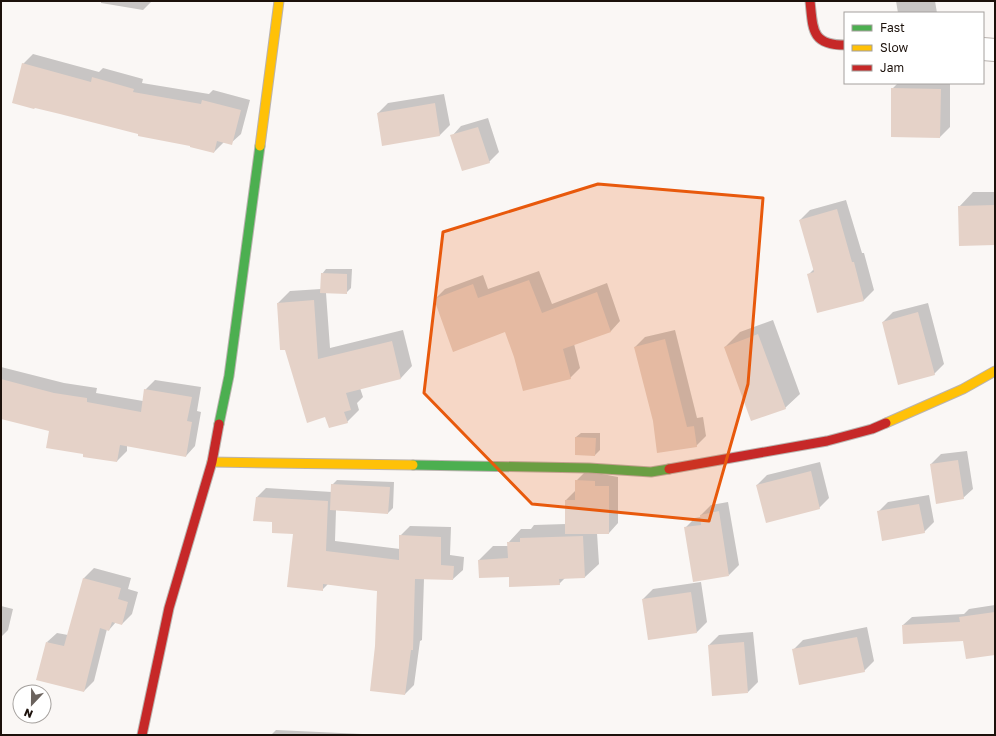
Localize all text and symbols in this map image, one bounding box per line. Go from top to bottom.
legend [844,12,984,84]
text: Fast [880,20,905,35]
text: Slow [880,40,908,55]
text: Jam [880,60,904,75]
north arrow [12,684,52,724]
text: N [22,706,34,721]

